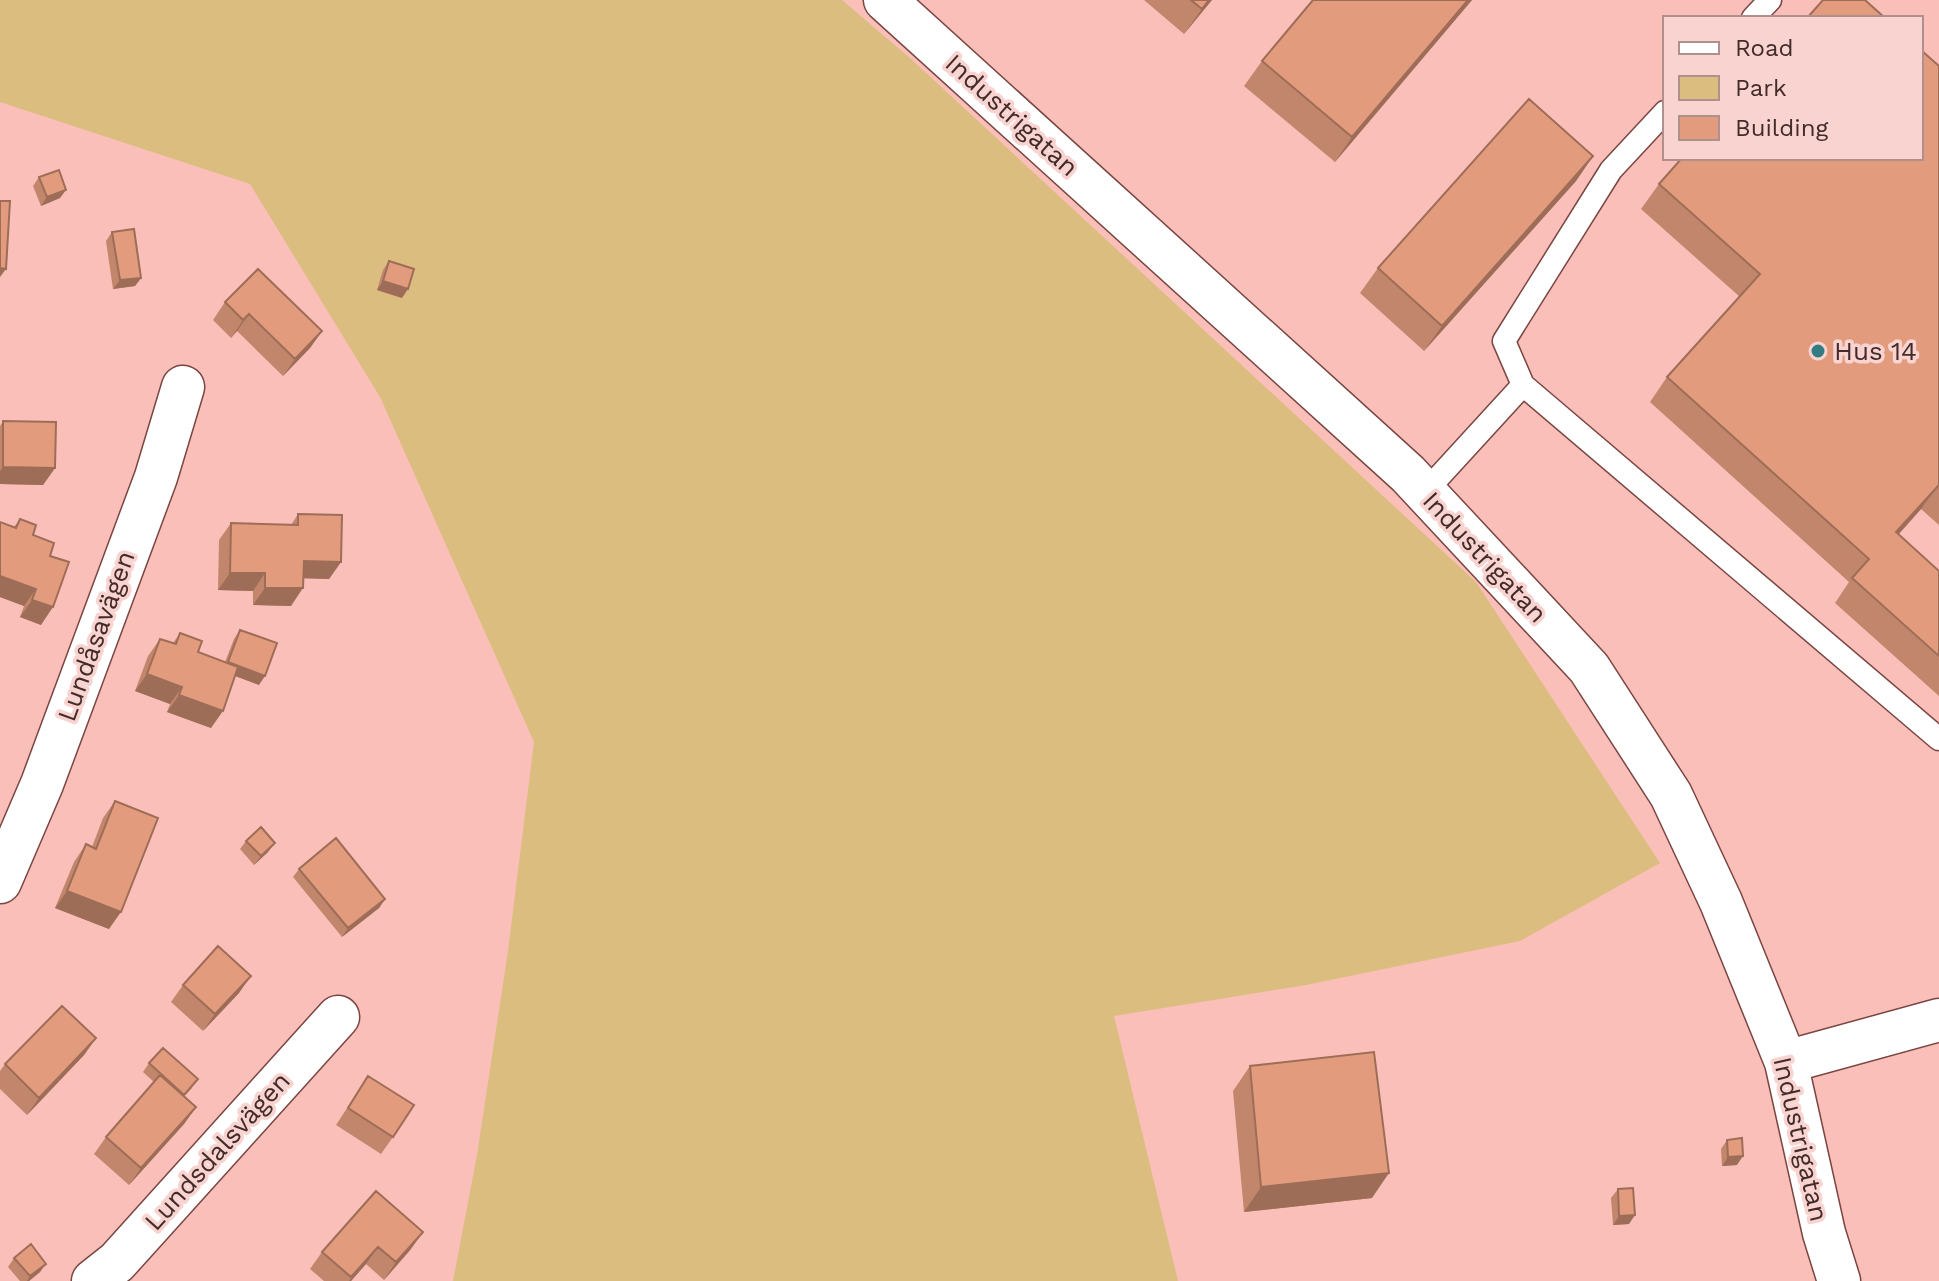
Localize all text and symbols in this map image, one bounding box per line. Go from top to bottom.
legend [1663,16,1923,160]
text: Road [1735,34,1794,62]
street label: Industrigatan [940,48,1084,182]
text: Park [1735,74,1787,102]
text: Building [1735,114,1828,142]
place label: Hus 14 [1834,336,1917,366]
marker: Hus 14 [1809,342,1827,360]
street label: Industrigatan [1417,485,1553,629]
street label: Lundåsavägen [51,547,141,725]
street label: Industrigatan [1768,1054,1834,1224]
street label: Lundsdalsvägen [138,1066,296,1236]

